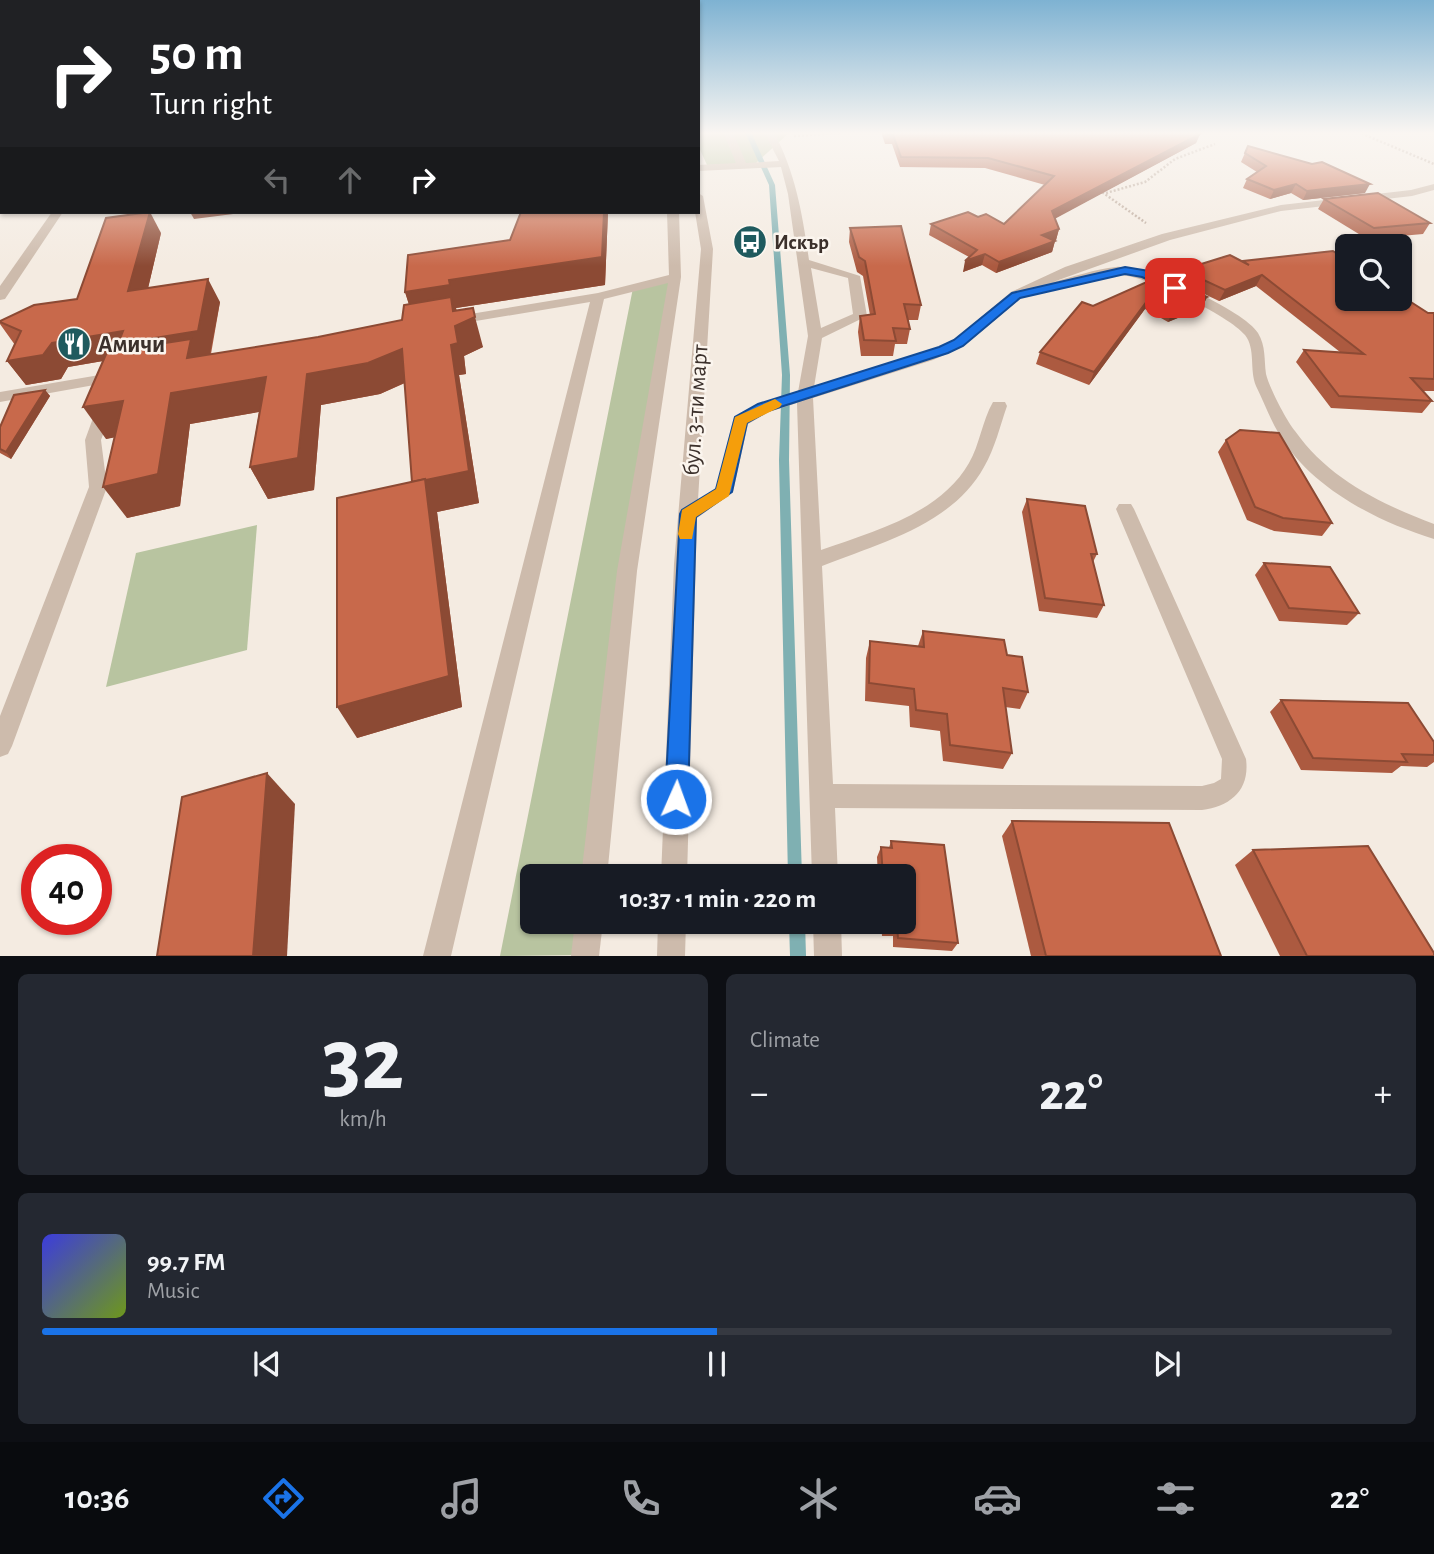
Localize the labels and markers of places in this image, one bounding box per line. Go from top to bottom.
bus stop icon: Искър [731,223,769,261]
place label: Искър [774,232,829,253]
pin [1145,258,1205,318]
restaurant icon: Амичи [55,325,93,363]
place label: Амичи [98,333,165,357]

